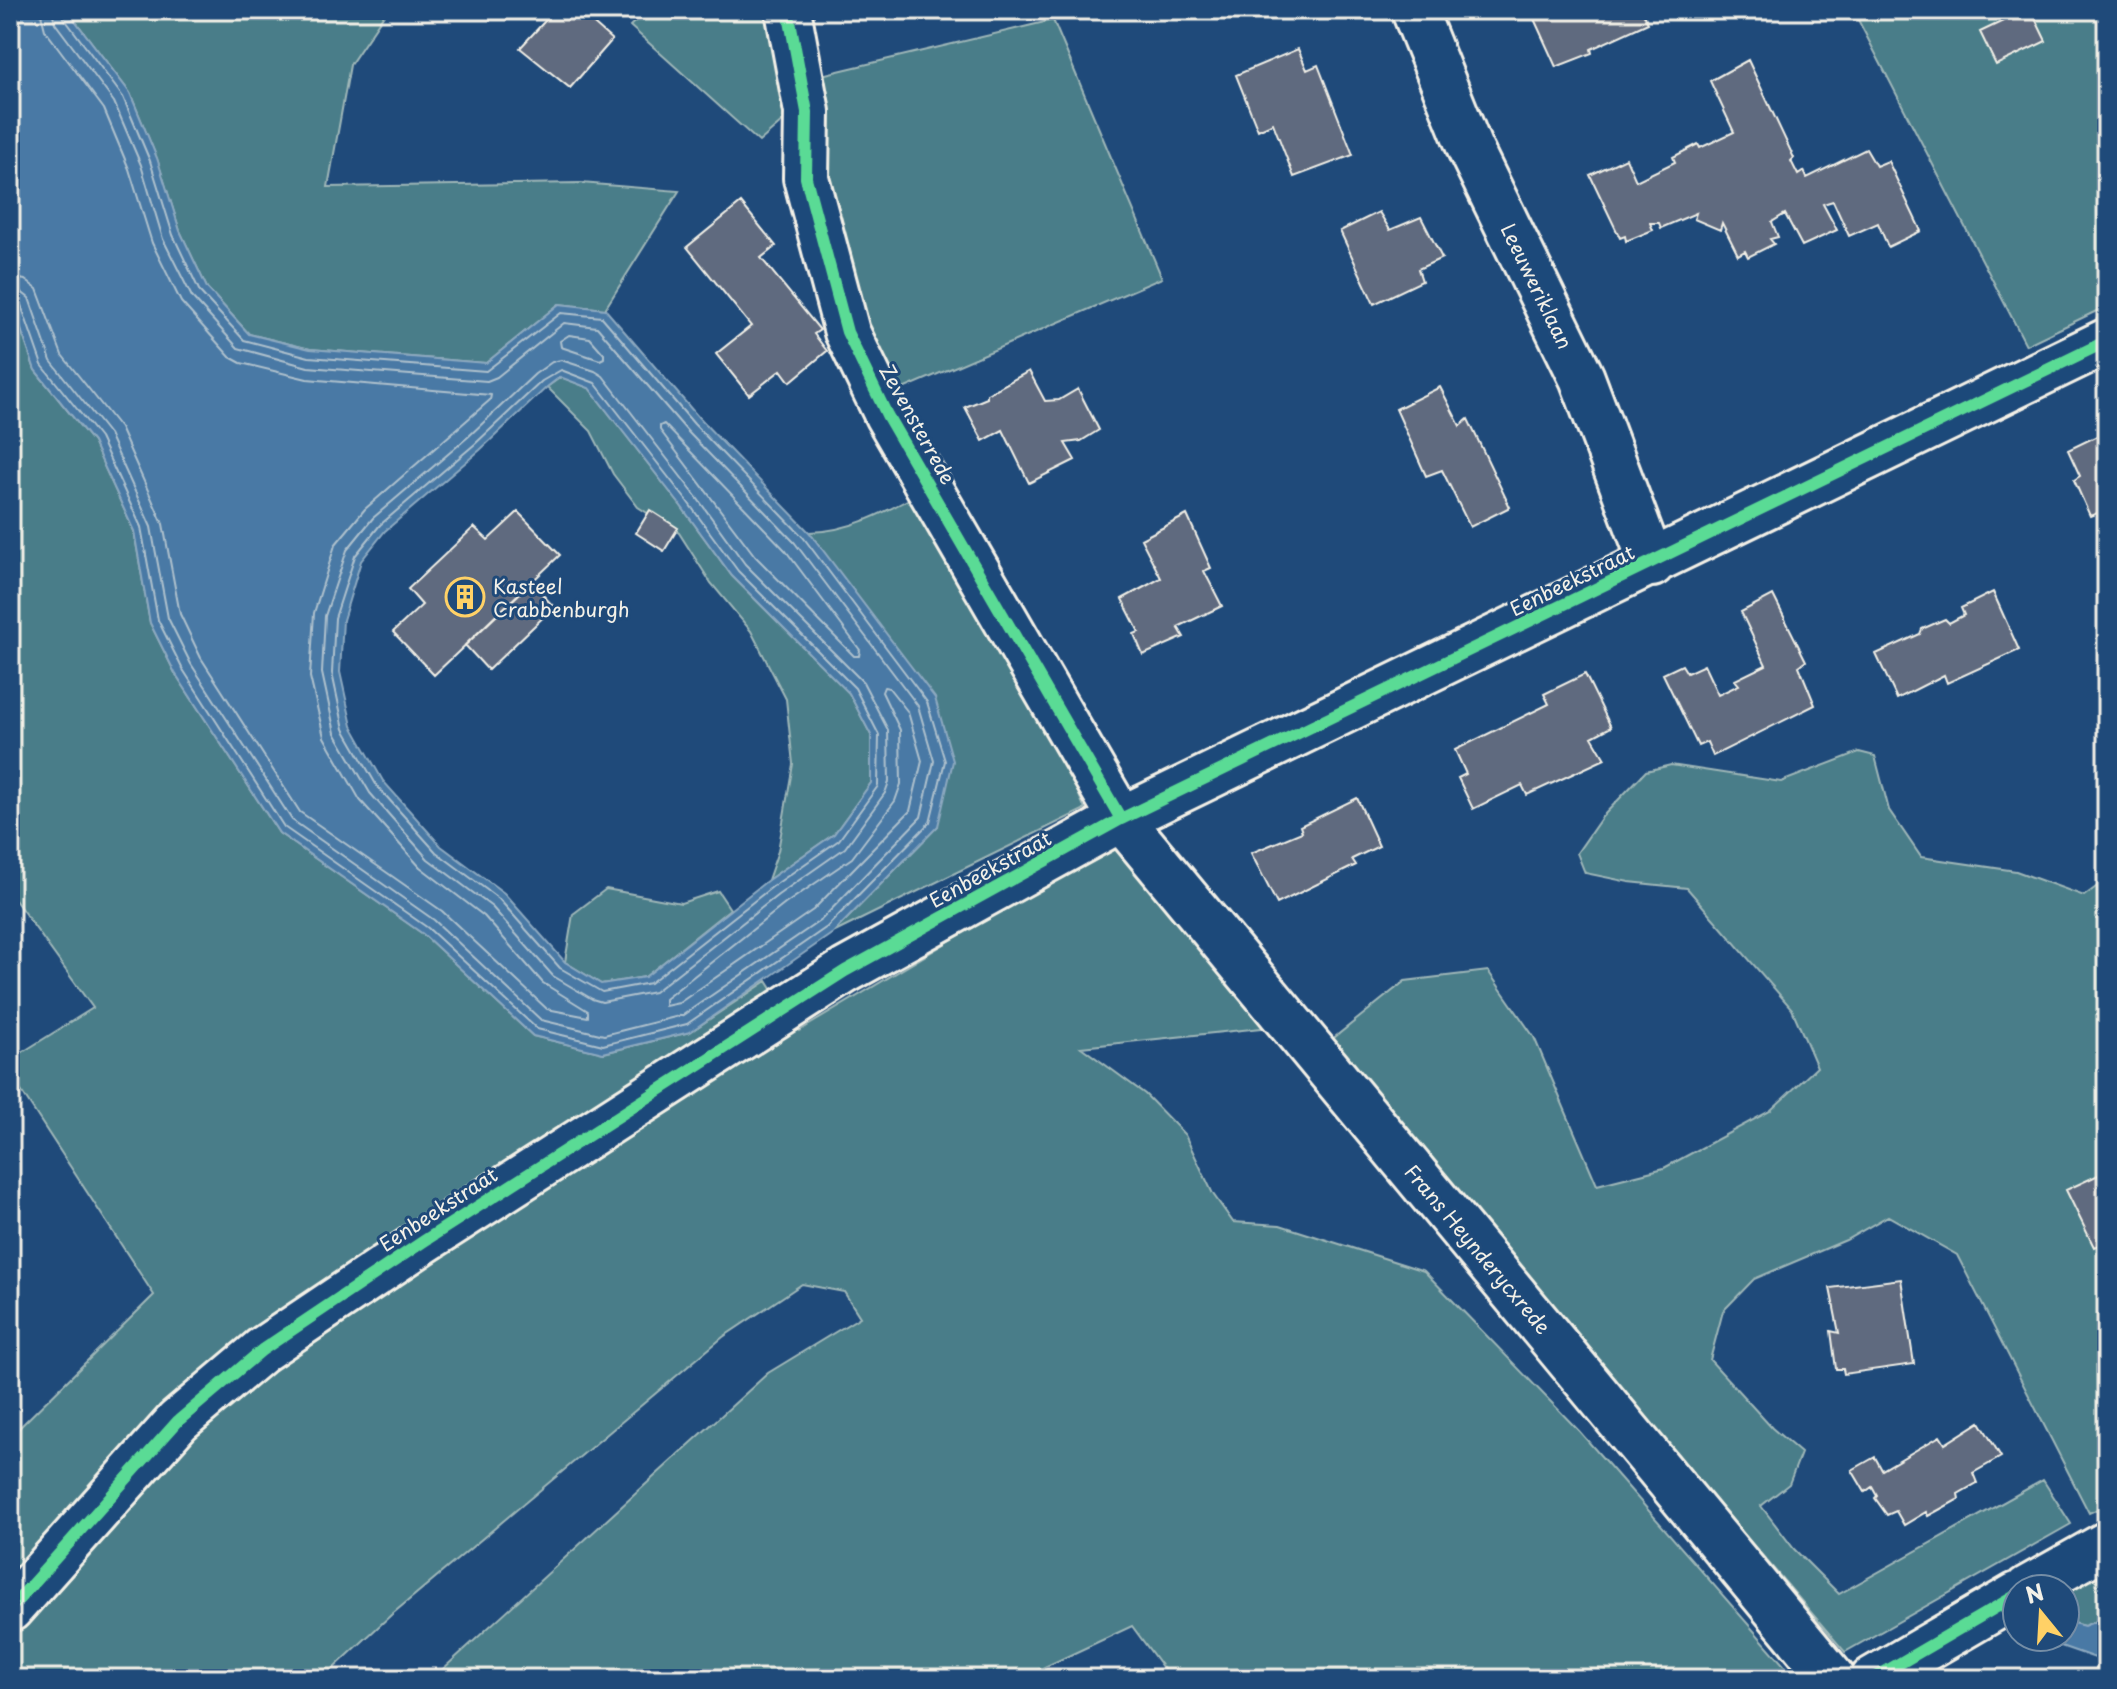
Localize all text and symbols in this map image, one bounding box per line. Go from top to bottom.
street label: Leeuweriklaan [1494,218,1580,354]
street label: Zevensterrede [873,358,964,490]
street label: Eenbeekstraat [1504,537,1640,623]
place label: Kasteel Crabbenburgh [493,571,630,624]
building icon: Kasteel Crabbenburgh [444,576,486,618]
street label: Eenbeekstraat [923,823,1057,915]
street label: Frans Heynderycxrede [1398,1158,1558,1340]
street label: Eenbeekstraat [373,1159,503,1259]
north arrow [2001,1573,2081,1653]
text: N [2021,1574,2048,1611]

